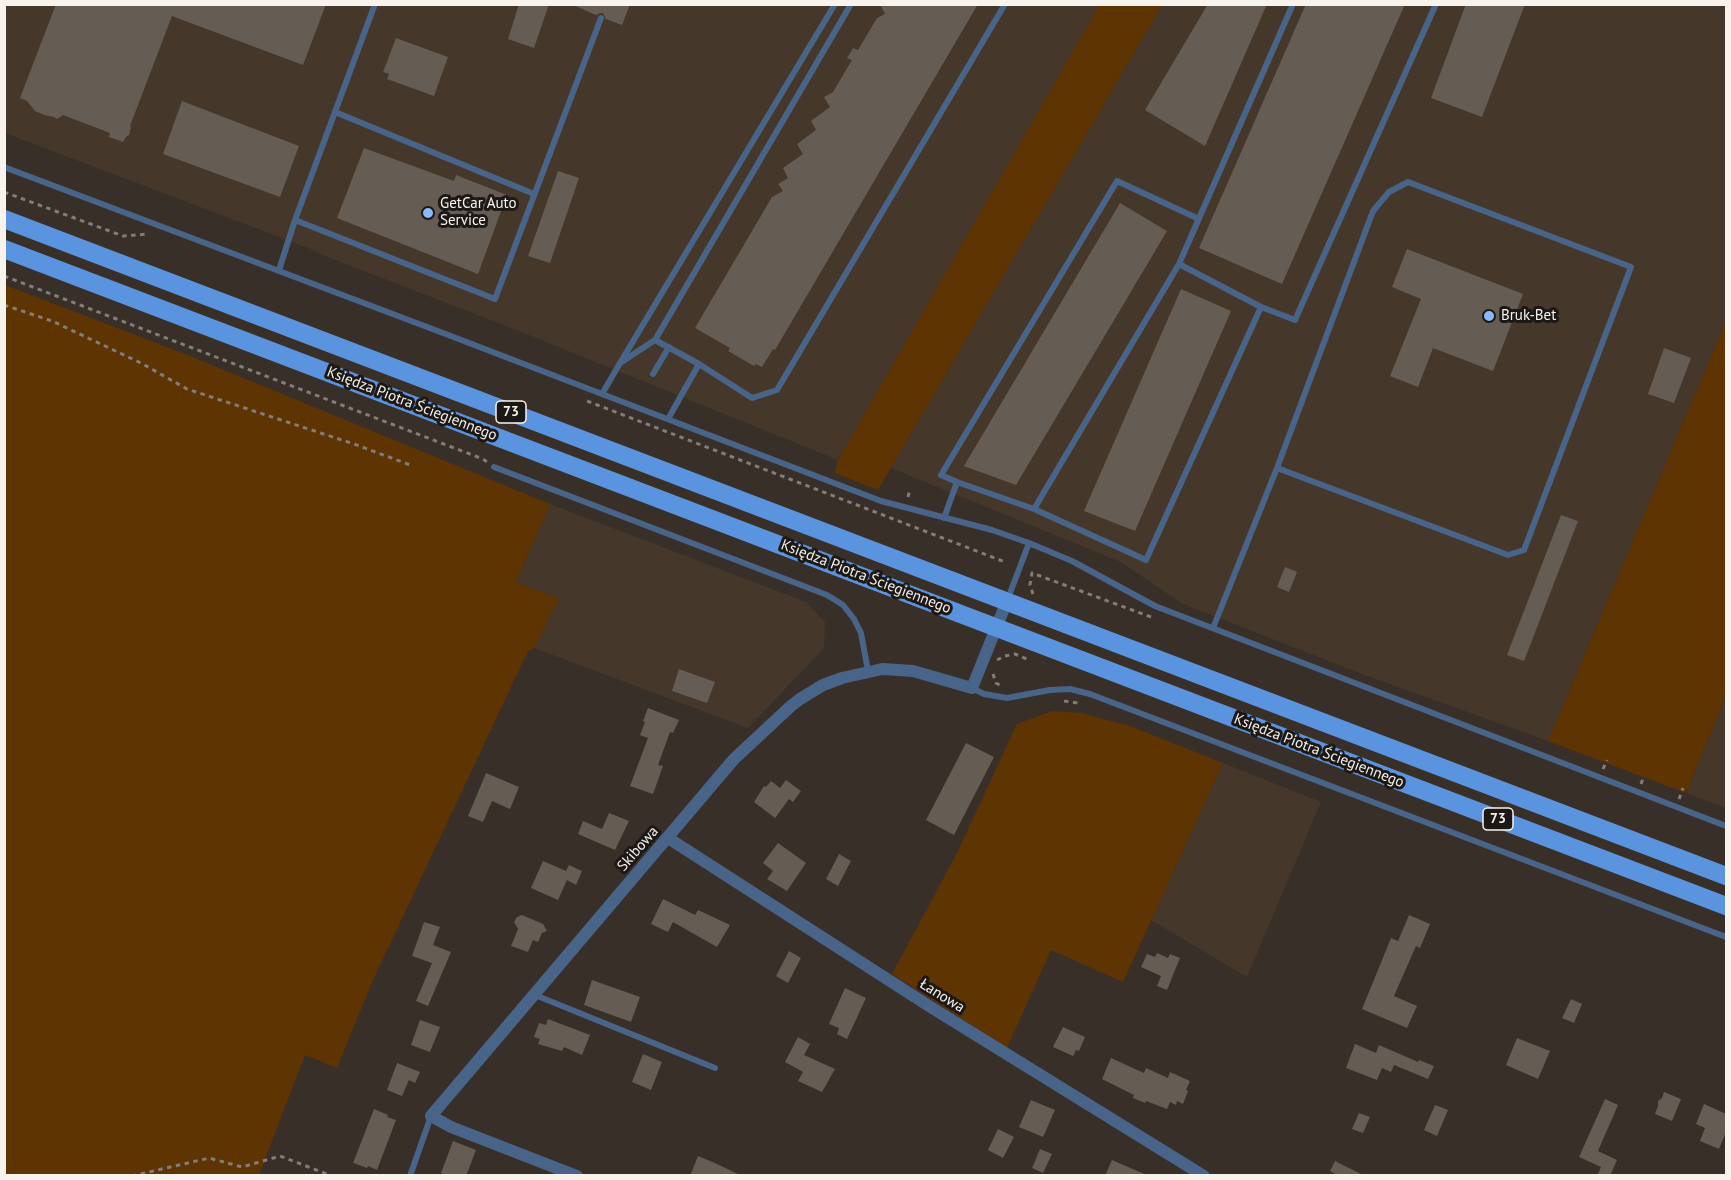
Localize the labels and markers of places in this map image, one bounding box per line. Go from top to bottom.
place label: GetCar Auto Service [440,195,517,230]
marker: GetCar Auto Service [421,206,435,220]
place label: Bruk-Bet [1501,307,1556,325]
marker: Bruk-Bet [1482,309,1496,323]

